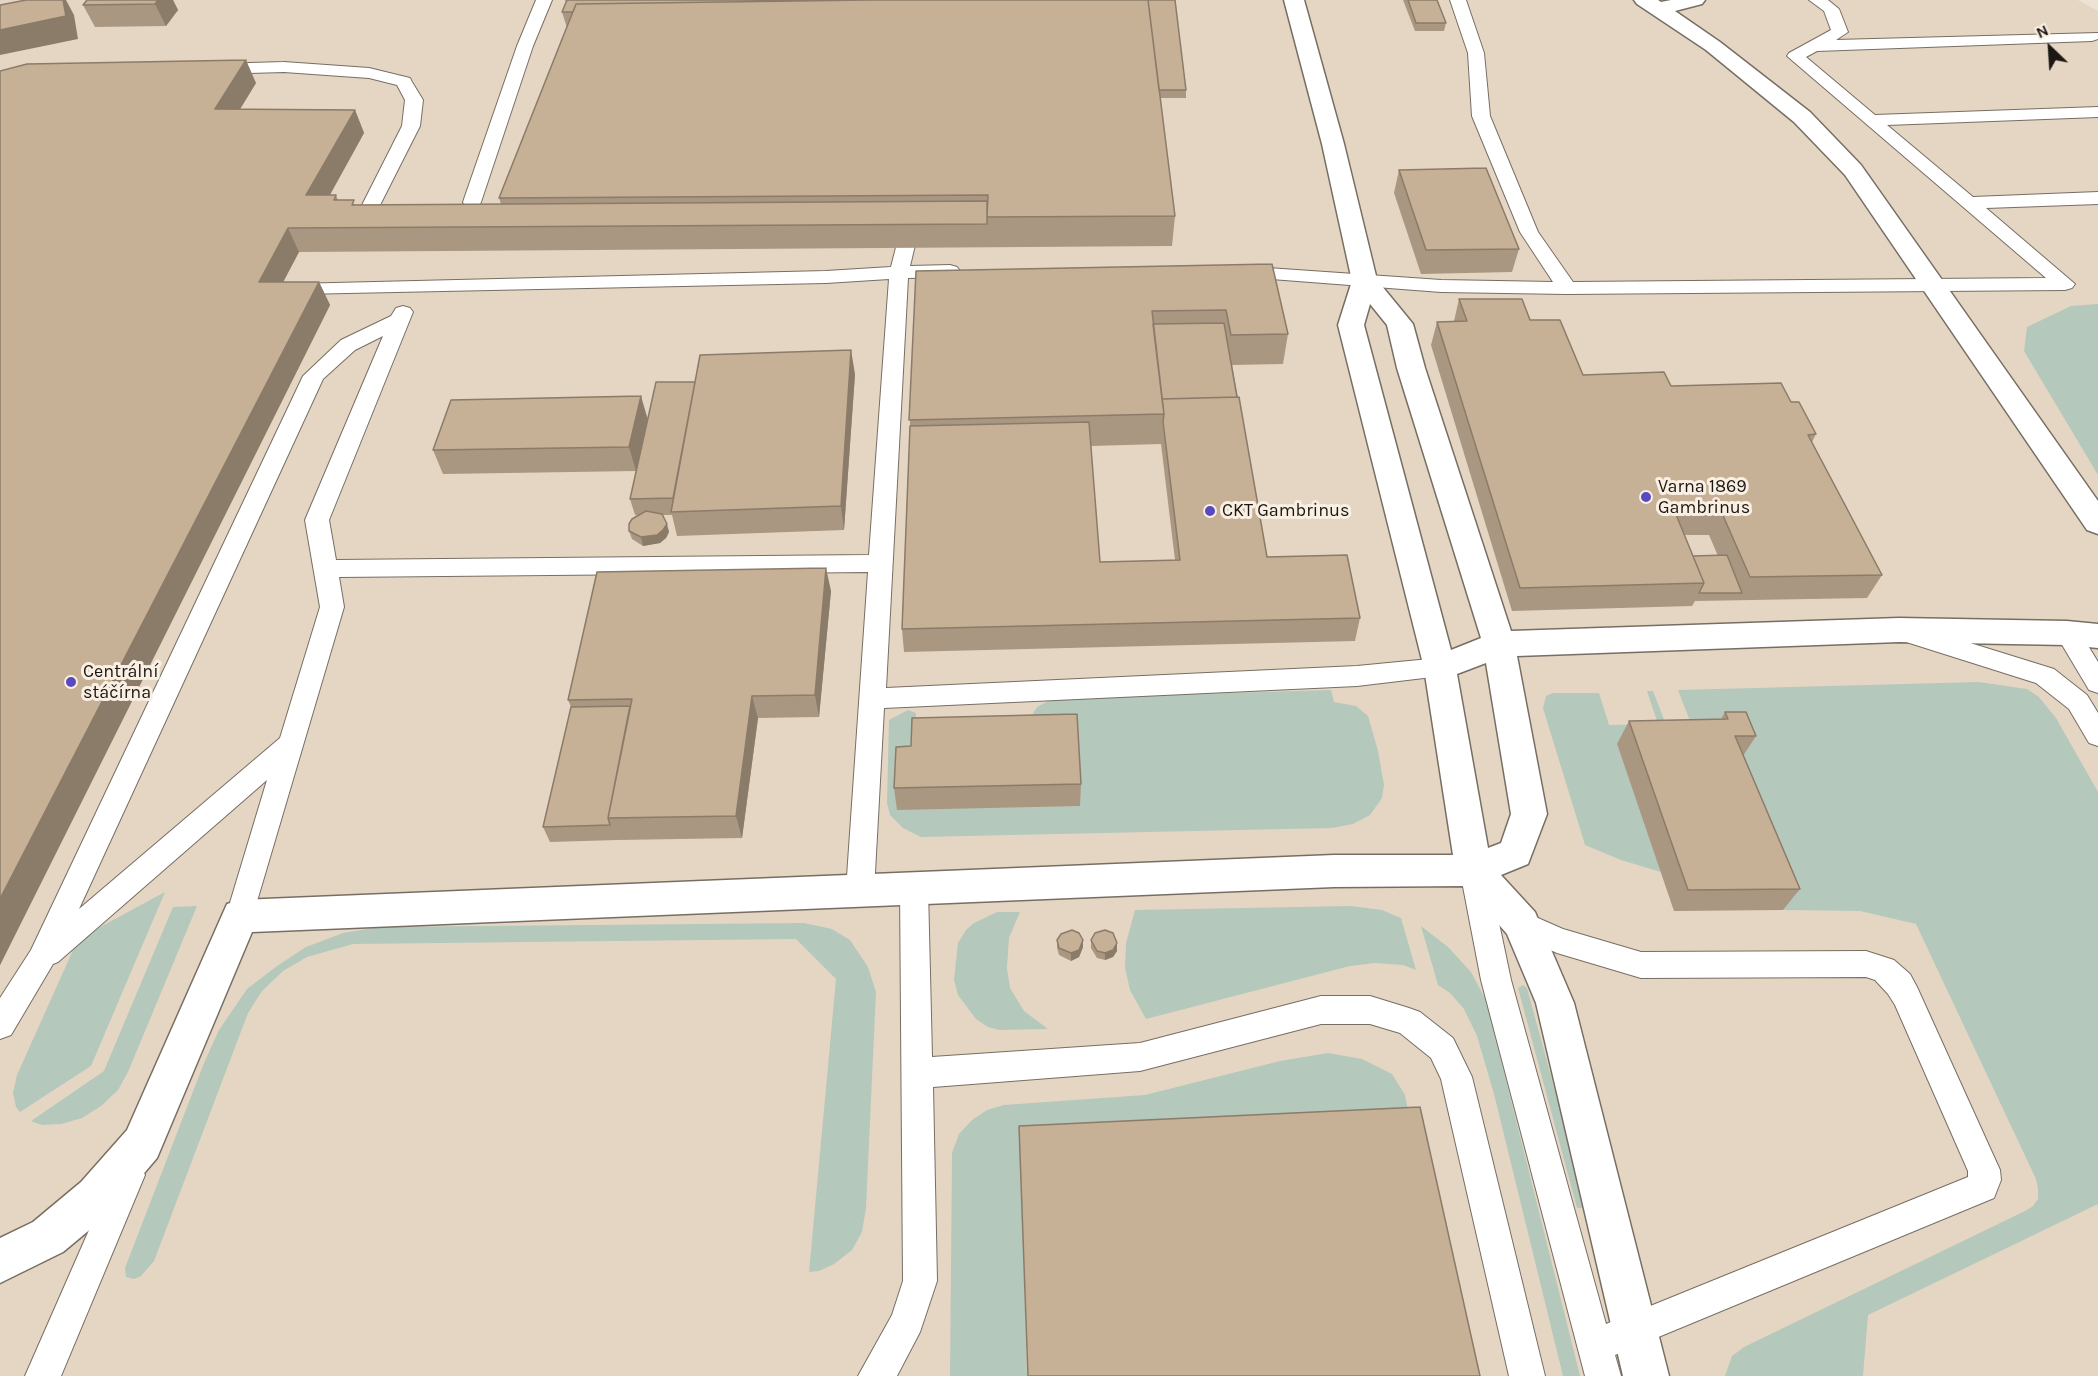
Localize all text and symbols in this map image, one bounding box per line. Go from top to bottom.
north arrow [2020,18,2080,78]
text: N [2033,20,2051,42]
place label: Varna 1869 Gambrinus [1658,476,1750,518]
marker: Varna 1869 Gambrinus [1639,490,1653,504]
place label: CKT Gambrinus [1222,500,1349,522]
marker: CKT Gambrinus [1203,504,1217,518]
place label: Centrální stáčírna [83,661,159,704]
marker: Centrální stáčírna [64,675,78,689]

